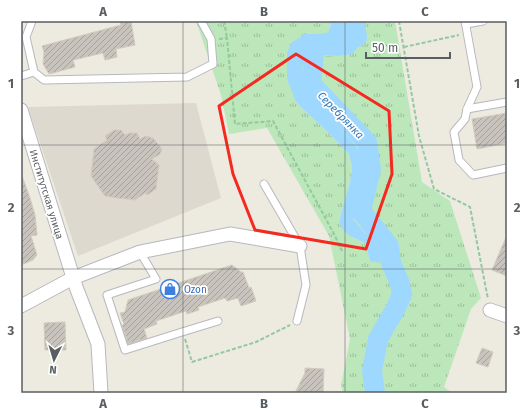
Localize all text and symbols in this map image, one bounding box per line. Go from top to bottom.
text: A [98,4,107,19]
text: B [260,4,268,19]
text: C [421,4,429,19]
scale bar [366,34,450,60]
text: 50 m [372,41,398,55]
text: 1 [8,76,14,91]
text: 1 [514,76,520,91]
water label: Серебрянка [315,89,366,142]
street label: Институтская улица [27,148,65,241]
text: 2 [8,200,15,215]
text: 2 [514,200,521,215]
shop icon: Ozon [159,278,181,300]
place label: Ozon [184,284,207,296]
text: 3 [7,323,15,338]
text: 3 [513,323,521,338]
north arrow [34,340,74,380]
text: N [49,363,57,376]
text: A [98,396,107,411]
text: B [260,396,268,411]
text: C [421,396,429,411]

